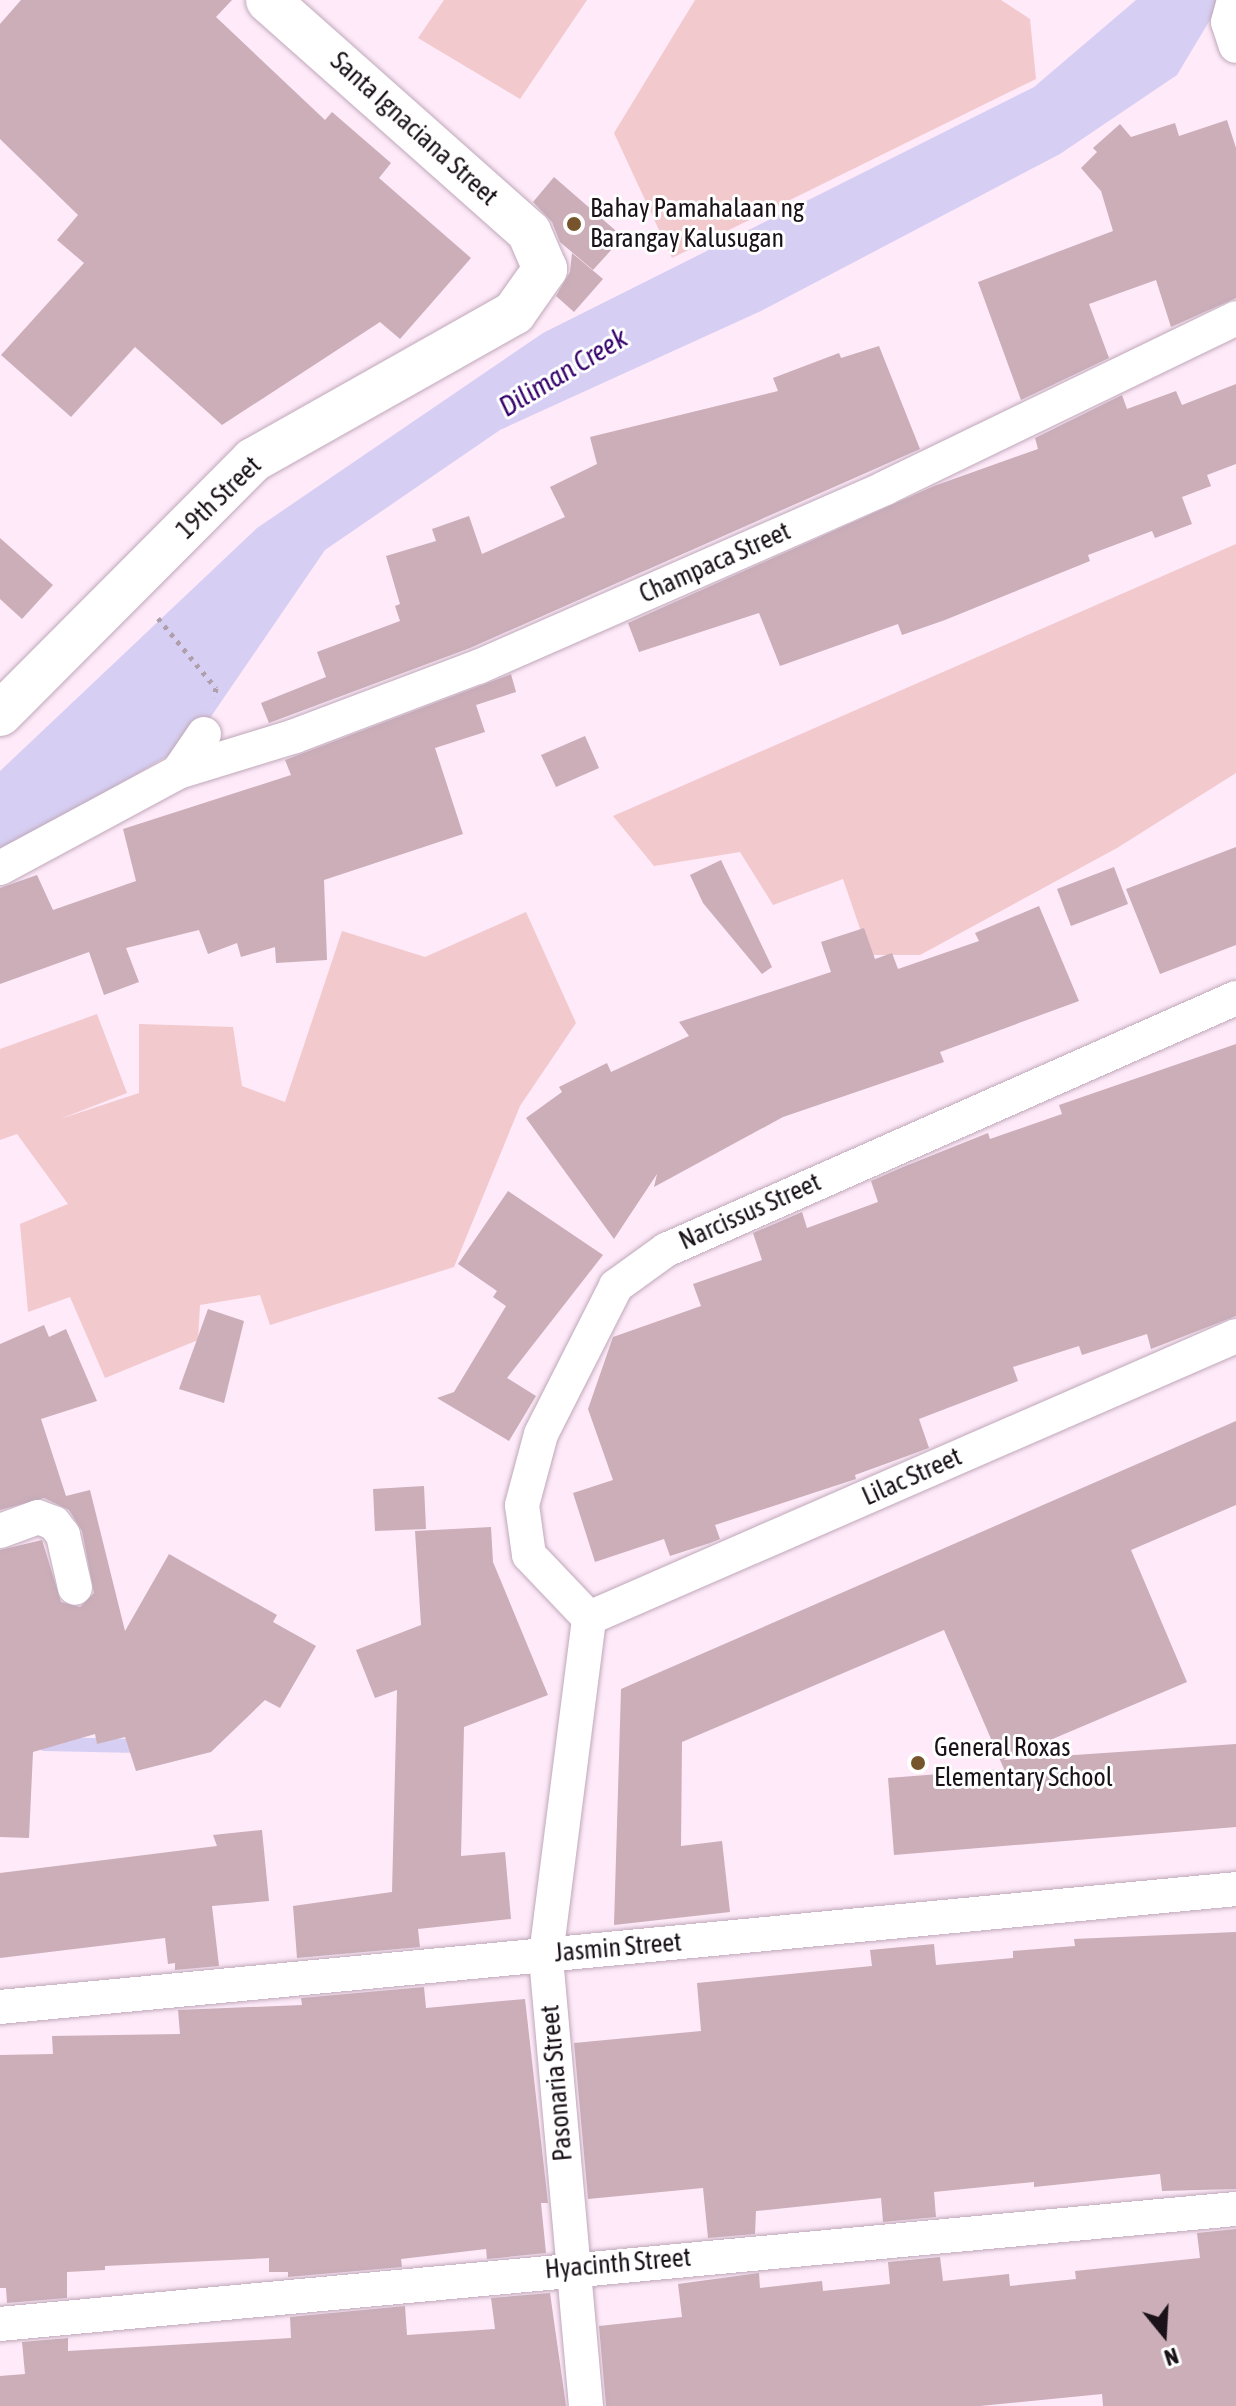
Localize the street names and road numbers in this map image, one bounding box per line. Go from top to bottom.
street label: Santa Ignaciana Street [324,46,504,212]
street label: 19th Street [170,450,268,546]
street label: Champaca Street [635,516,795,610]
street label: Narcissus Street [675,1167,825,1257]
street label: Lilac Street [858,1441,966,1513]
street label: Jasmin Street [553,1927,683,1969]
street label: Pasonaria Street [535,2004,579,2162]
street label: Hyacinth Street [544,2242,692,2286]

